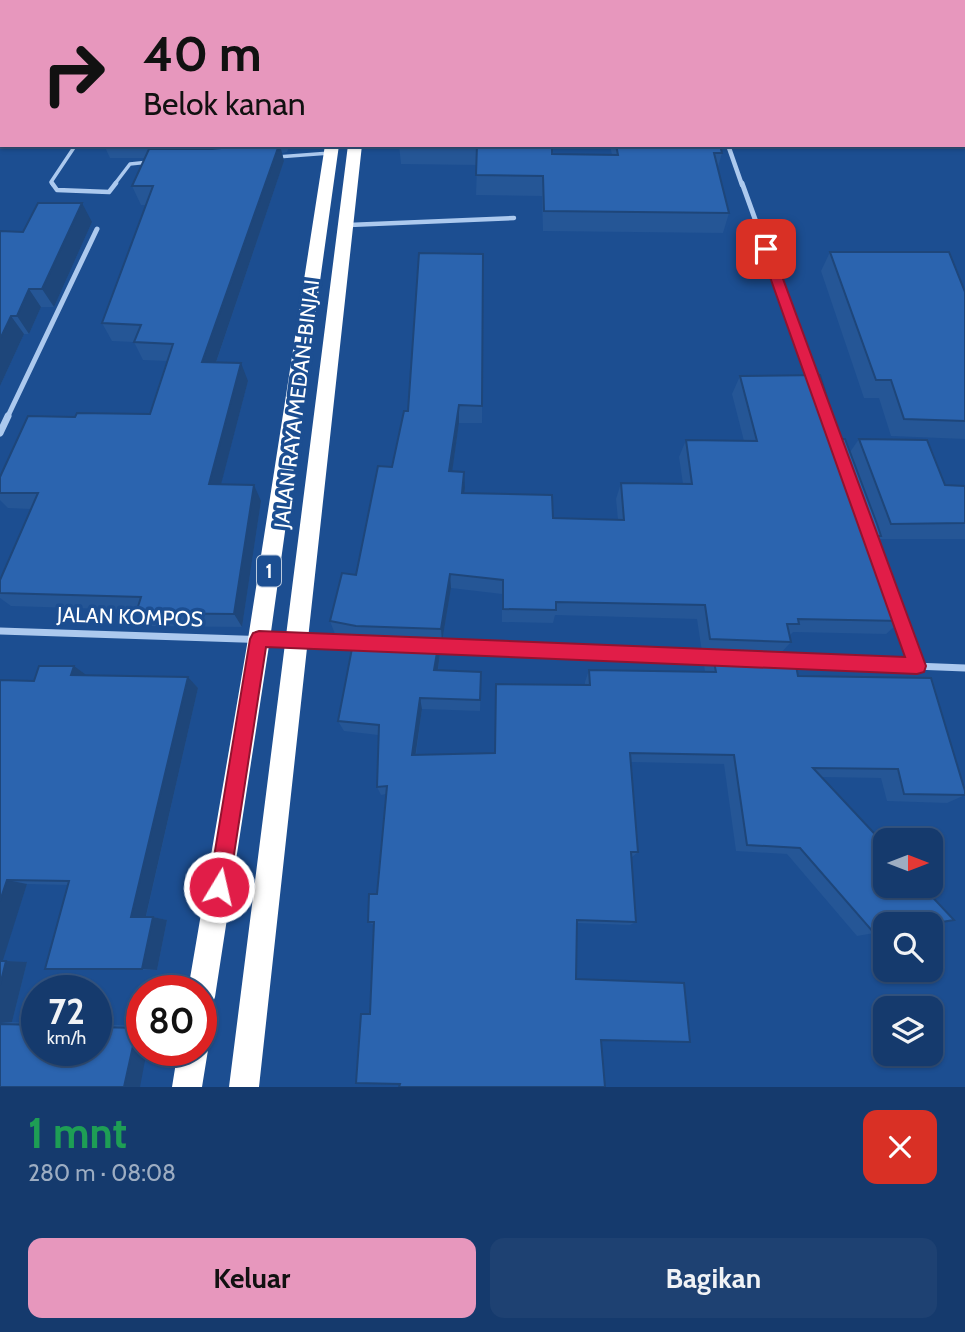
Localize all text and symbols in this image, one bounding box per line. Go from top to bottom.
text: 40 m [143,24,262,83]
icon: right [28,28,119,119]
text: Belok kanan [143,84,306,123]
pin [736,219,796,279]
icon: arrive [747,230,785,268]
street label: JALAN RAYA MEDAN-BINJAI [269,278,324,531]
road number: 1 [257,556,281,586]
street label: JALAN KOMPOS [56,601,203,632]
north arrow [873,828,943,898]
map controls [873,828,943,1066]
position arrow [182,850,256,924]
button: search [873,912,943,982]
speed limit sign: 80 [126,975,217,1066]
text: 72 [48,990,85,1033]
button: layers [873,996,943,1066]
text: km/h [47,1027,86,1049]
text: 1 mnt [28,1107,127,1159]
button: close [863,1110,937,1184]
text: 280 m · 08:08 [28,1159,176,1187]
button: Keluar [28,1238,476,1318]
button: Bagikan [490,1238,937,1318]

